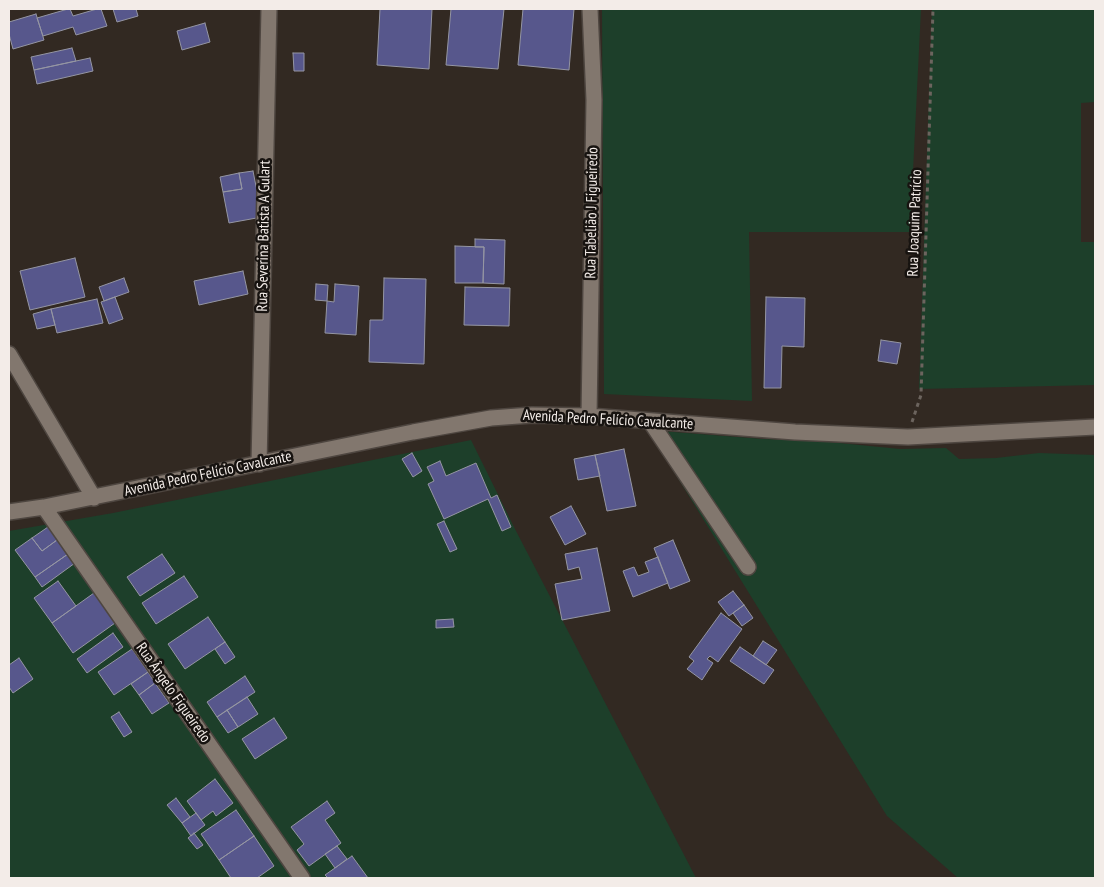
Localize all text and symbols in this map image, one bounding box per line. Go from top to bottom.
street label: Rua Tabelião J Figueiredo [582,147,602,279]
street label: Rua Severina Batista A Gulart [254,160,274,312]
street label: Rua Joaquim Patrício [904,169,926,277]
street label: Avenida Pedro Felício Cavalcante [522,407,694,433]
street label: Avenida Pedro Felício Cavalcante [123,447,293,501]
street label: Rua Ângelo Figueiredo [132,640,214,746]

